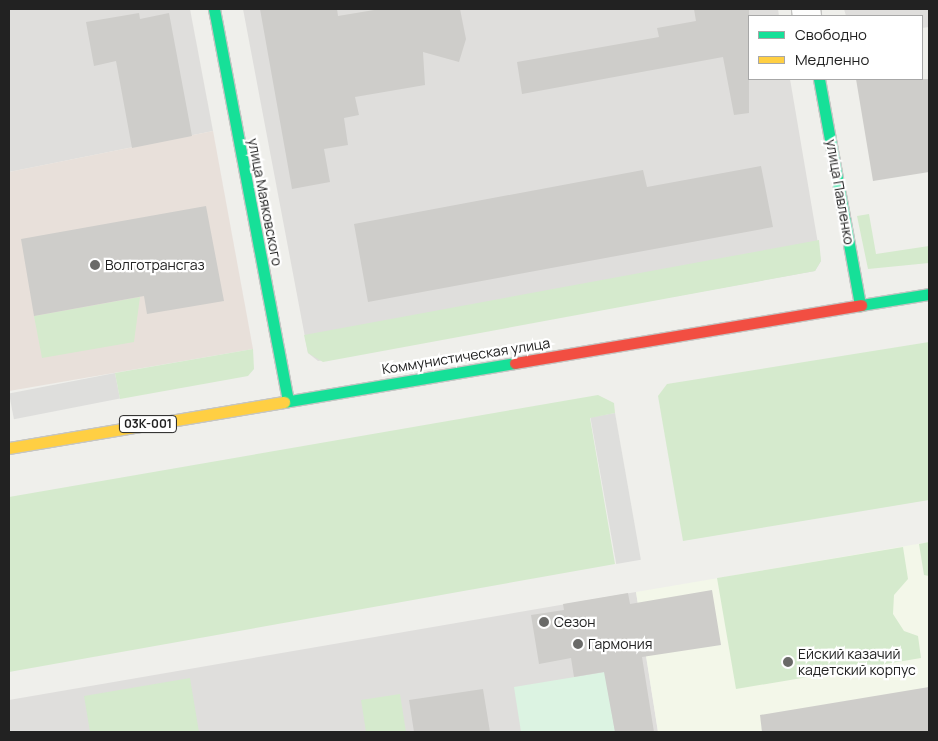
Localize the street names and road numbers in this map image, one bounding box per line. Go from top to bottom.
street label: улица Маяковского [244,137,286,267]
street label: улица Павленко [822,138,858,246]
street label: Коммунистическая улица [381,334,551,378]
road number: 03К-001 [118,414,178,434]

